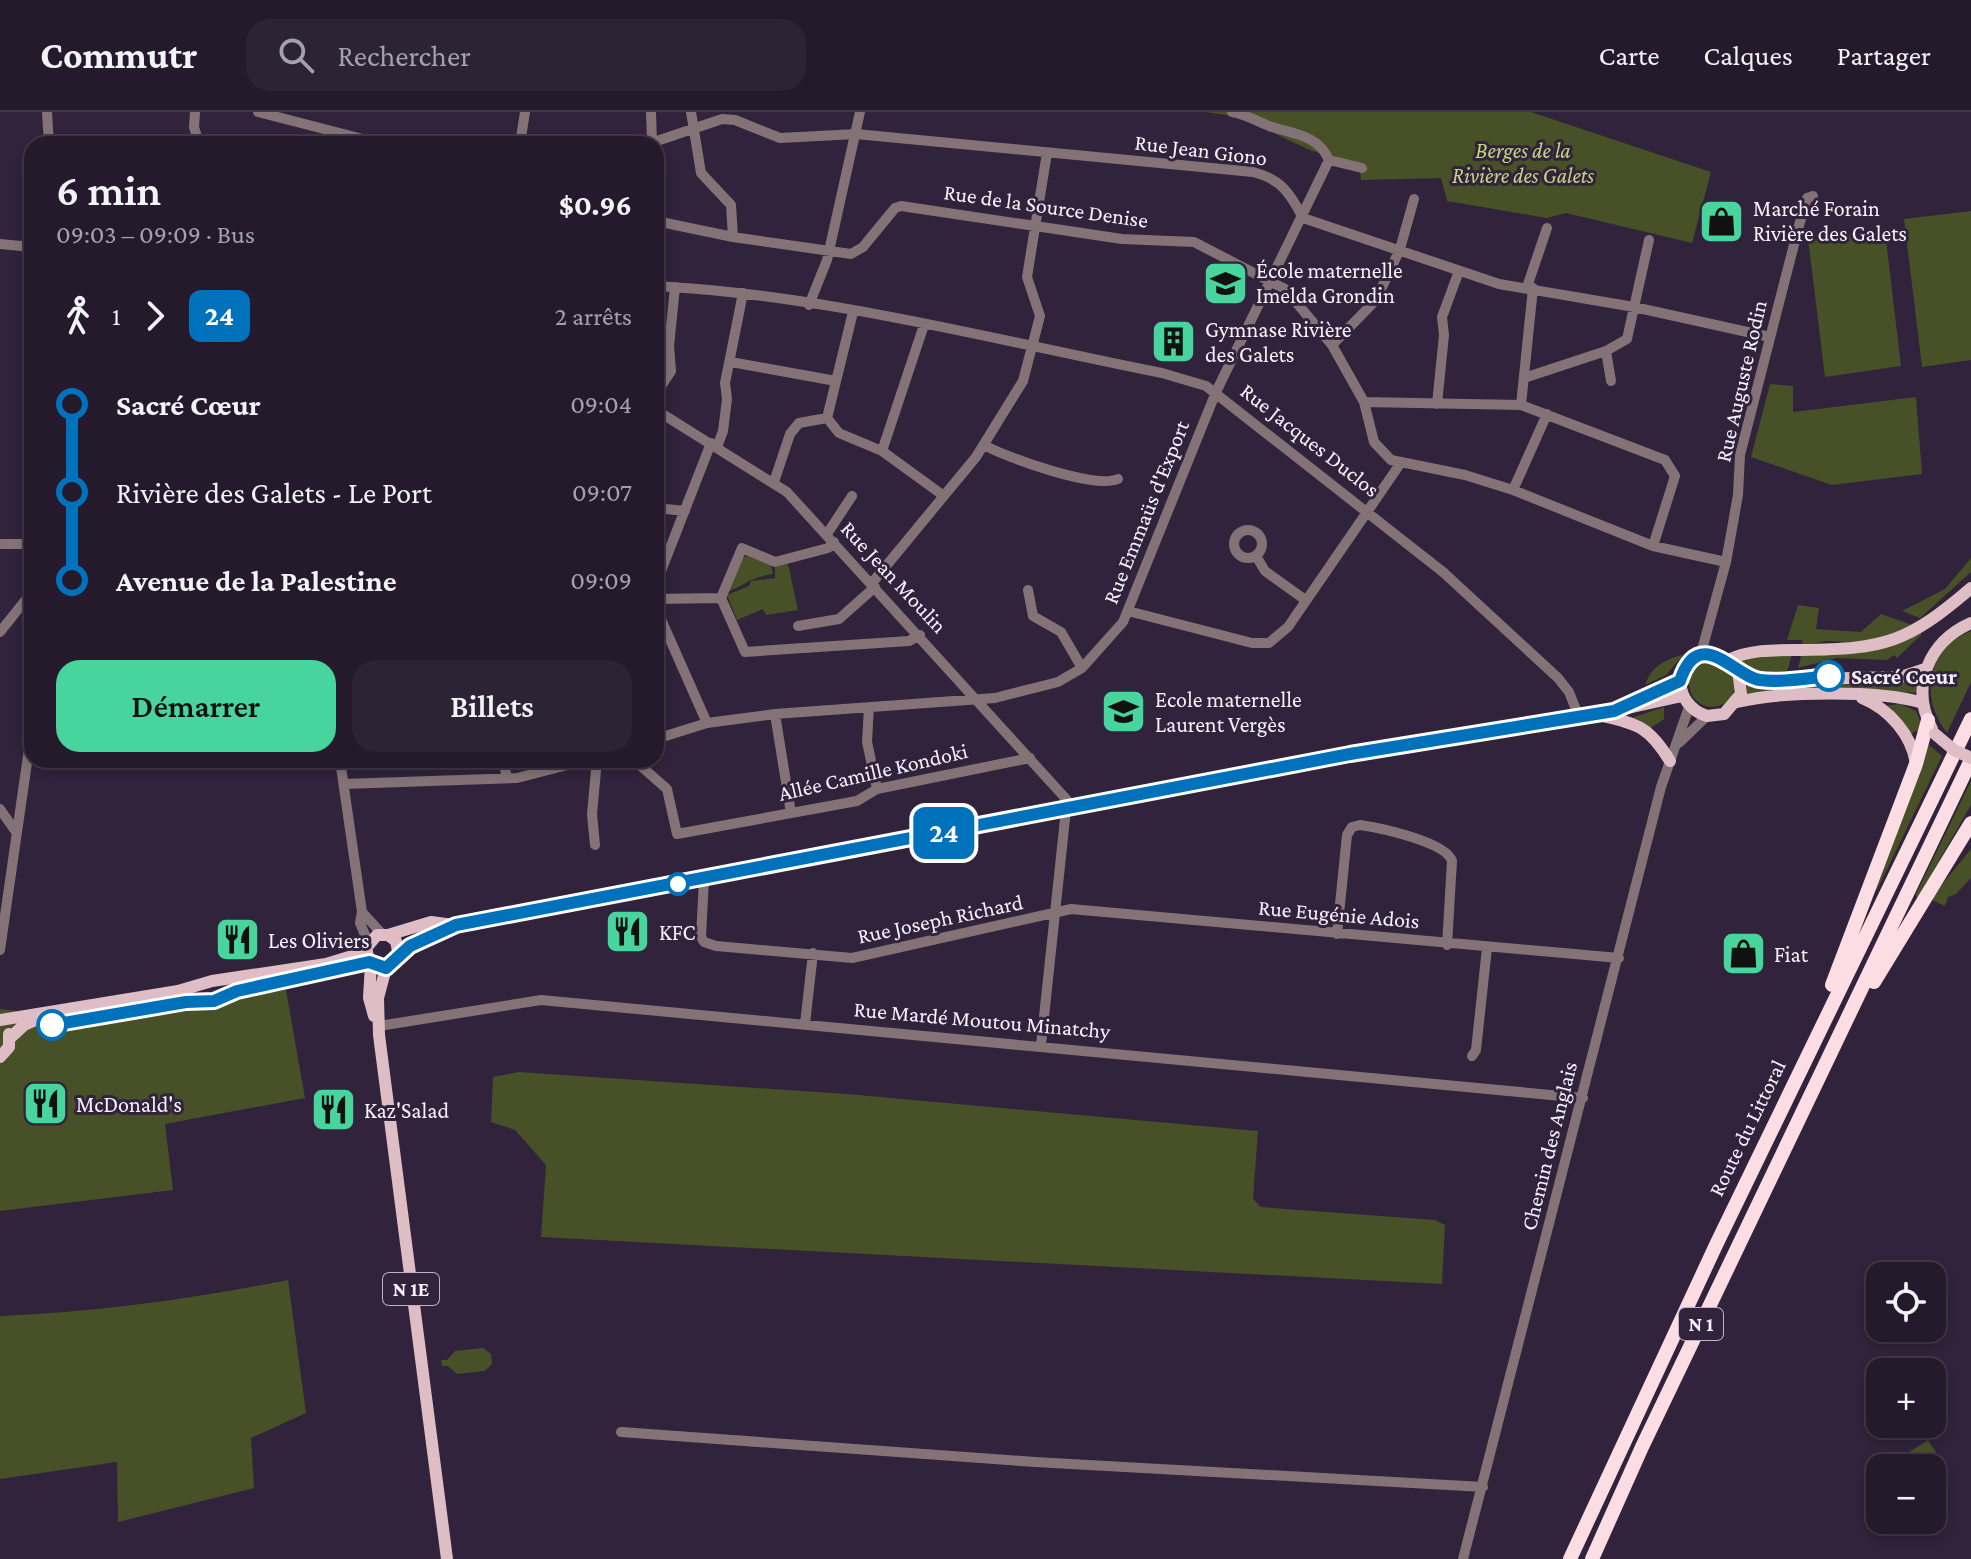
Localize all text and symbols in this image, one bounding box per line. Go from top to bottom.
search box [246,19,806,91]
icon: search [274,33,318,77]
text: Commutr [40,34,198,76]
text: Rechercher [338,39,471,72]
text: Carte [1599,40,1660,71]
text: Calques [1704,40,1793,71]
text: Partager [1837,40,1931,71]
street label: Rue Jean Giono [1133,129,1269,171]
park label: Berges de la Rivière des Galets [1452,138,1594,188]
text: 6 min [56,166,161,214]
street label: Rue de la Source Denise [942,179,1150,233]
text: $0.96 [559,188,632,221]
place label: Marché Forain Rivière des Galets [1753,196,1907,246]
shop icon: Marché Forain Rivière des Galets [1698,197,1746,245]
text: 09:03 – 09:09 · Bus [56,220,255,249]
place label: École maternelle Imelda Grondin [1256,258,1403,308]
school or university icon: École maternelle Imelda Grondin [1201,259,1249,307]
icon: walk [56,294,100,338]
icon: forward [133,294,177,338]
street label: Rue Auguste Rodin [1710,298,1772,464]
text: 24 [205,300,234,331]
text: 1 [112,302,121,331]
text: 2 arrêts [555,302,632,331]
place label: Gymnase Rivière des Galets [1205,317,1352,367]
building icon: Gymnase Rivière des Galets [1150,318,1198,366]
street label: Rue Jacques Duclos [1236,378,1384,502]
text: Sacré Cœur [116,388,261,421]
text: 09:04 [570,390,632,419]
street label: Rue Emmaüs d'Export [1098,416,1194,607]
text: Rivière des Galets - Le Port [116,476,432,509]
text: 09:07 [572,478,632,507]
street label: Rue Jean Moulin [836,516,952,638]
text: Avenue de la Palestine [116,564,397,597]
text: 09:09 [570,566,632,595]
button: Démarrer [56,660,336,752]
button: Billets [352,660,632,752]
marker: Sacré Cœur [1814,661,1844,691]
place label: Sacré Cœur [1851,664,1957,689]
place label: Ecole maternelle Laurent Vergès [1155,687,1302,737]
school or university icon: Ecole maternelle Laurent Vergès [1100,688,1148,736]
street label: Allée Camille Kondoki [776,738,970,806]
line badge: 24 [908,807,980,859]
text: 24 [929,817,959,848]
unlabelled marker [667,873,689,895]
street label: Rue Joseph Richard [855,889,1025,949]
street label: Rue Eugénie Adois [1257,894,1421,934]
restaurant icon: KFC [604,908,652,956]
restaurant icon: Les Oliviers [213,916,261,964]
place label: KFC [659,920,695,945]
place label: Les Oliviers [268,928,370,953]
shop icon: Fiat [1719,930,1767,978]
place label: Fiat [1774,942,1809,967]
street label: Rue Mardé Moutou Minatchy [853,996,1112,1044]
unlabelled marker [37,1010,67,1040]
street label: Route du Littoral [1703,1056,1791,1200]
street label: Chemin des Anglais [1516,1059,1582,1233]
restaurant icon: McDonald's [21,1080,69,1128]
restaurant icon: Kaz'Salad [309,1086,357,1134]
place label: McDonald's [76,1092,182,1117]
place label: Kaz'Salad [364,1098,449,1123]
map controls [1866,1262,1946,1534]
button: locate [1866,1262,1946,1342]
road number: N 1E [383,1273,439,1305]
road number: N 1 [1679,1308,1723,1340]
button: + [1866,1358,1946,1438]
button: − [1866,1454,1946,1534]

